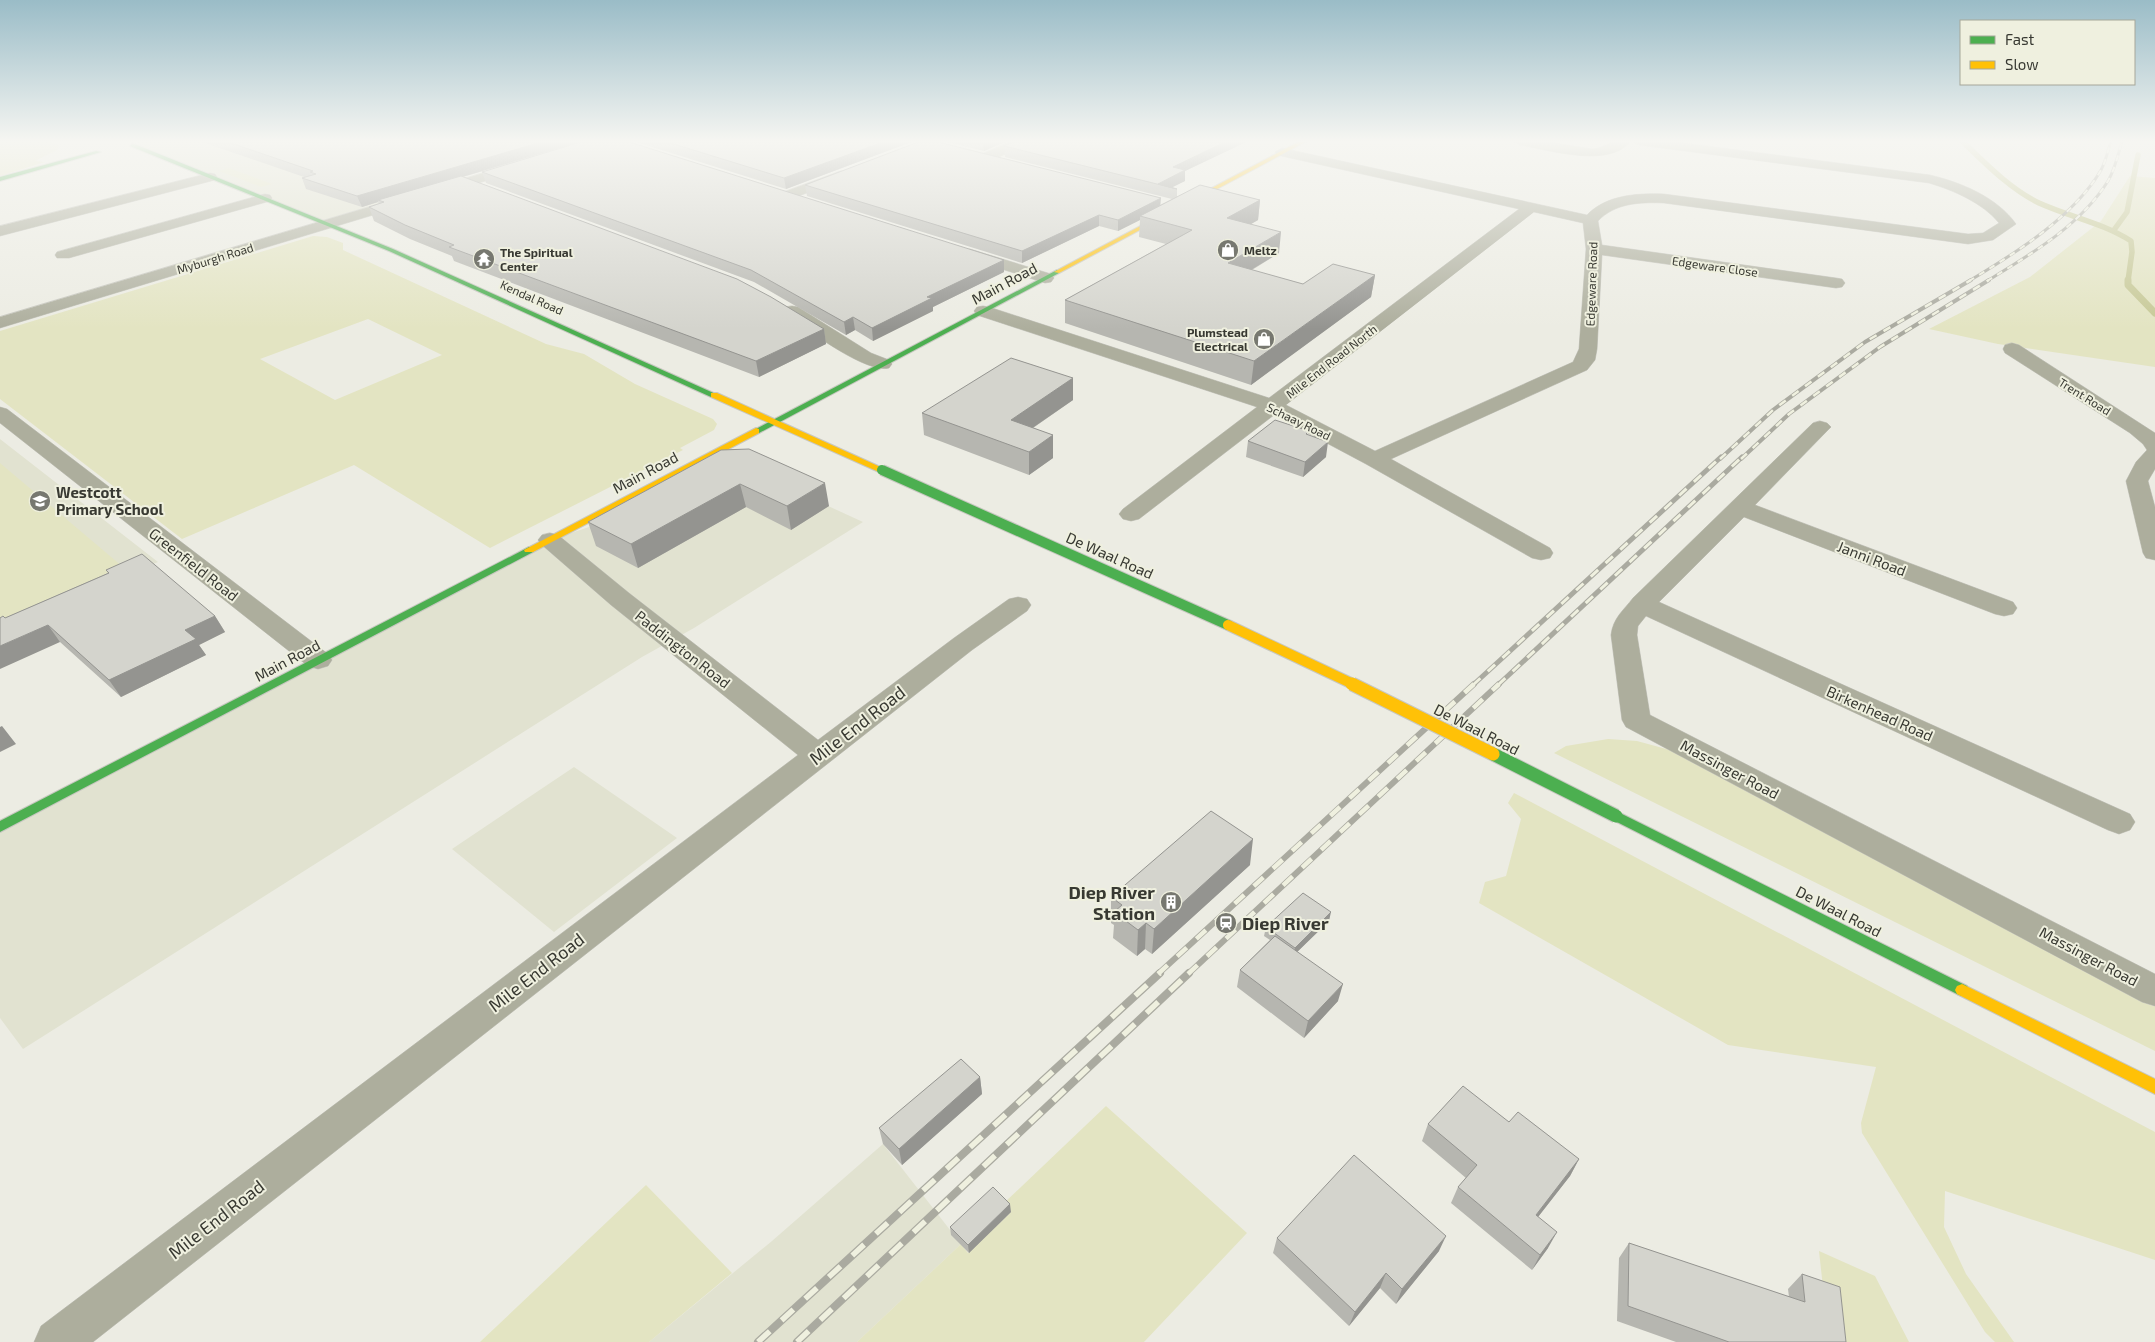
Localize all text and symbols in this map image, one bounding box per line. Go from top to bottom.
legend [1960,20,2135,85]
text: Fast [2005,30,2035,48]
text: Slow [2005,55,2039,73]
shop icon: Meltz [1216,238,1240,262]
street label: Myburgh Road [175,240,255,276]
street label: Edgeware Road [1583,242,1599,326]
place label: Meltz [1244,243,1277,257]
place label: The Spiritual Center [500,245,573,273]
temple icon: The Spiritual Center [472,247,496,271]
street label: Edgeware Close [1671,253,1759,279]
street label: Main Road [968,258,1040,308]
street label: Kendal Road [498,277,566,317]
street label: Mile End Road North [1283,321,1379,401]
place label: Plumstead Electrical [1187,325,1248,353]
shop icon: Plumstead Electrical [1252,327,1276,351]
street label: Trent Road [2056,374,2114,418]
street label: Schaay Road [1265,400,1333,442]
street label: Main Road [609,447,681,497]
place label: Westcott Primary School [56,483,164,519]
school or university icon: Westcott Primary School [28,489,52,513]
street label: Greenfield Road [146,524,242,604]
street label: De Waal Road [1064,528,1156,582]
street label: Janni Road [1835,537,1909,579]
street label: Paddington Road [632,606,734,692]
street label: Main Road [251,635,323,685]
street label: Mile End Road [805,681,909,769]
street label: Birkenhead Road [1824,681,1936,745]
street label: De Waal Road [1431,700,1523,758]
street label: Massinger Road [1678,735,1782,803]
place label: Diep River Station [1068,881,1155,924]
street label: De Waal Road [1793,882,1885,940]
building icon: Diep River Station [1159,890,1183,914]
station icon: Diep River [1214,911,1238,935]
place label: Diep River [1242,912,1329,934]
street label: Massinger Road [2037,922,2141,990]
street label: Mile End Road [484,928,588,1016]
street label: Mile End Road [164,1175,268,1263]

